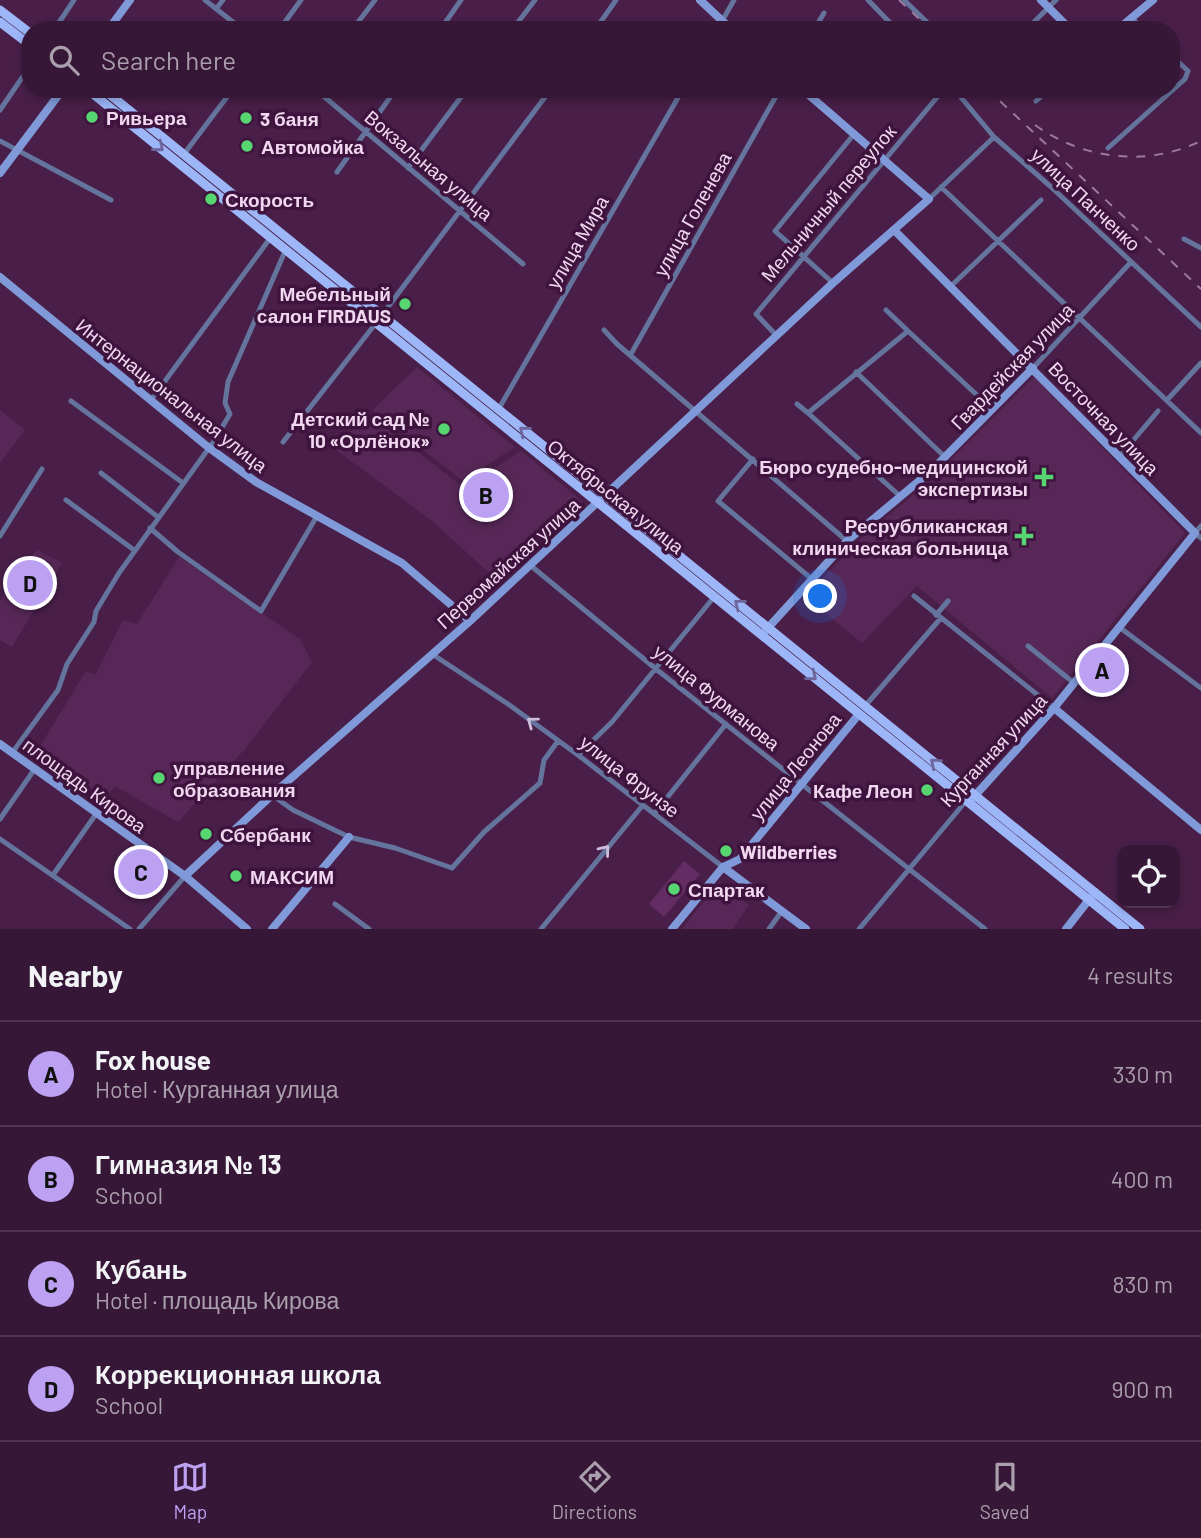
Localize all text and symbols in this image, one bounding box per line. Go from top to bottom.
search box [21,21,1180,98]
icon: search [45,41,83,79]
text: Search here [101,44,236,75]
street label: Вокзальная улица [361,105,498,225]
place label: Ривьера [106,106,187,129]
place label: 3 баня [260,107,319,130]
marker: Ривьера [84,109,100,125]
marker: 3 баня [238,110,254,126]
street label: Мельничный переулок [756,119,901,286]
place label: Автомойка [261,135,364,158]
marker: Автомойка [239,138,255,154]
one-way arrow [151,139,164,152]
street label: улица Панченко [1027,143,1145,255]
street label: улица Голенева [648,148,736,280]
place label: Скорость [225,188,314,211]
marker: Скорость [203,191,219,207]
street label: улица Мира [541,191,613,293]
place label: Мебельный салон FIRDAUS [257,282,391,327]
marker: Мебельный салон FIRDAUS [397,296,413,312]
street label: Гвардейская улица [946,298,1079,434]
street label: Интернациональная улица [72,313,273,477]
street label: Восточная улица [1044,357,1164,480]
place label: Детский сад № 10 «Орлёнок» [291,407,430,452]
marker: Детский сад № 10 «Орлёнок» [436,421,452,437]
one-way arrow [519,426,531,439]
street label: Октябрьская улица [543,434,689,558]
place label: Бюро судебно-медицинской экспертизы [759,455,1028,500]
marker: Бюро судебно-медицинской экспертизы [1034,467,1054,487]
pin: B [463,469,509,521]
street label: Первомайская улица [432,492,585,633]
place label: Ресрубликанская клиническая больница [792,514,1008,559]
marker: Ресрубликанская клиническая больница [1014,526,1034,546]
pin: D [7,557,53,609]
your location [803,579,837,613]
one-way arrow [735,599,747,612]
street label: улица Фурманова [649,639,785,755]
pin: A [1079,644,1125,696]
one-way arrow [804,667,816,680]
street label: Курганная улица [935,688,1051,811]
street label: улица Леонова [745,707,845,824]
one-way arrow [528,717,540,730]
street label: улица Фрунзе [576,730,684,822]
street label: площадь Кирова [19,733,151,838]
place label: управление образования [173,756,296,801]
one-way arrow [930,759,943,771]
marker: управление образования [151,770,167,786]
place label: Кафе Леон [813,779,913,802]
marker: Кафе Леон [919,782,935,798]
place label: Сбербанк [220,823,311,846]
marker: Сбербанк [198,826,214,842]
place label: Wildberries [740,840,837,863]
marker: Wildberries [718,843,734,859]
map controls [1117,845,1180,908]
button: locate [1117,845,1180,908]
pin: C [118,846,164,898]
one-way arrow [597,846,609,859]
place label: МАКСИМ [250,865,334,888]
marker: МАКСИМ [228,868,244,884]
place label: Спартак [688,878,765,901]
marker: Спартак [666,881,682,897]
text: Nearby [28,957,123,993]
text: 4 results [1087,961,1173,989]
text: Fox house [95,1044,211,1075]
text: A [43,1060,59,1088]
text: 330 m [1113,1060,1173,1088]
text: Hotel · Курганная улица [95,1075,339,1103]
text: Гимназия № 13 [95,1148,282,1179]
text: B [44,1165,58,1193]
text: 400 m [1111,1165,1173,1193]
text: School [95,1181,163,1209]
text: Кубань [95,1253,188,1284]
text: C [44,1270,58,1298]
text: 830 m [1113,1270,1173,1298]
text: Hotel · площадь Кирова [95,1286,339,1314]
text: Коррекционная школа [95,1358,381,1389]
text: D [44,1375,58,1403]
text: 900 m [1111,1375,1173,1403]
text: School [95,1391,163,1419]
tab: Map [171,1458,209,1523]
tab: Directions [552,1458,637,1523]
tab: Saved [980,1458,1030,1523]

